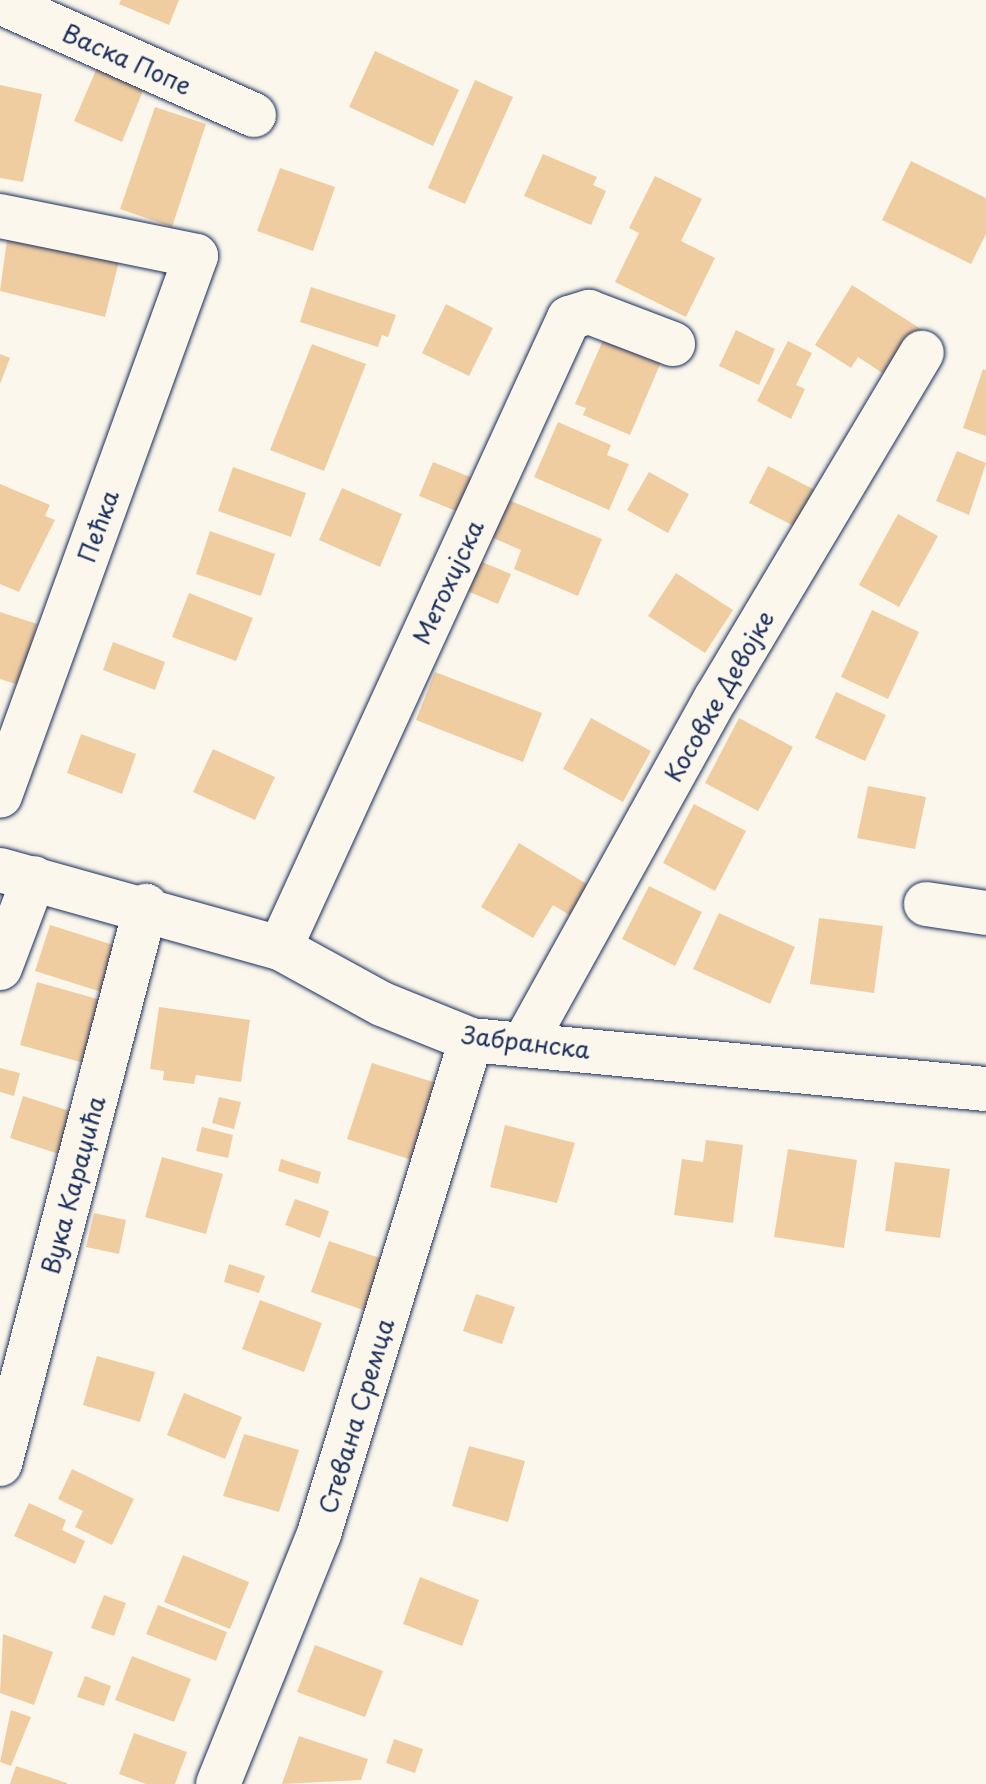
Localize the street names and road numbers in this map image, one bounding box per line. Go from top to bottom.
street label: Васка Попе [57,17,197,101]
street label: Пећка [72,486,124,566]
street label: Метохијска [407,515,489,649]
street label: Косовке Девојке [658,605,780,787]
street label: Забранска [460,1020,592,1064]
street label: Вука Караџића [35,1092,111,1278]
street label: Стевана Сремца [312,1314,400,1518]

